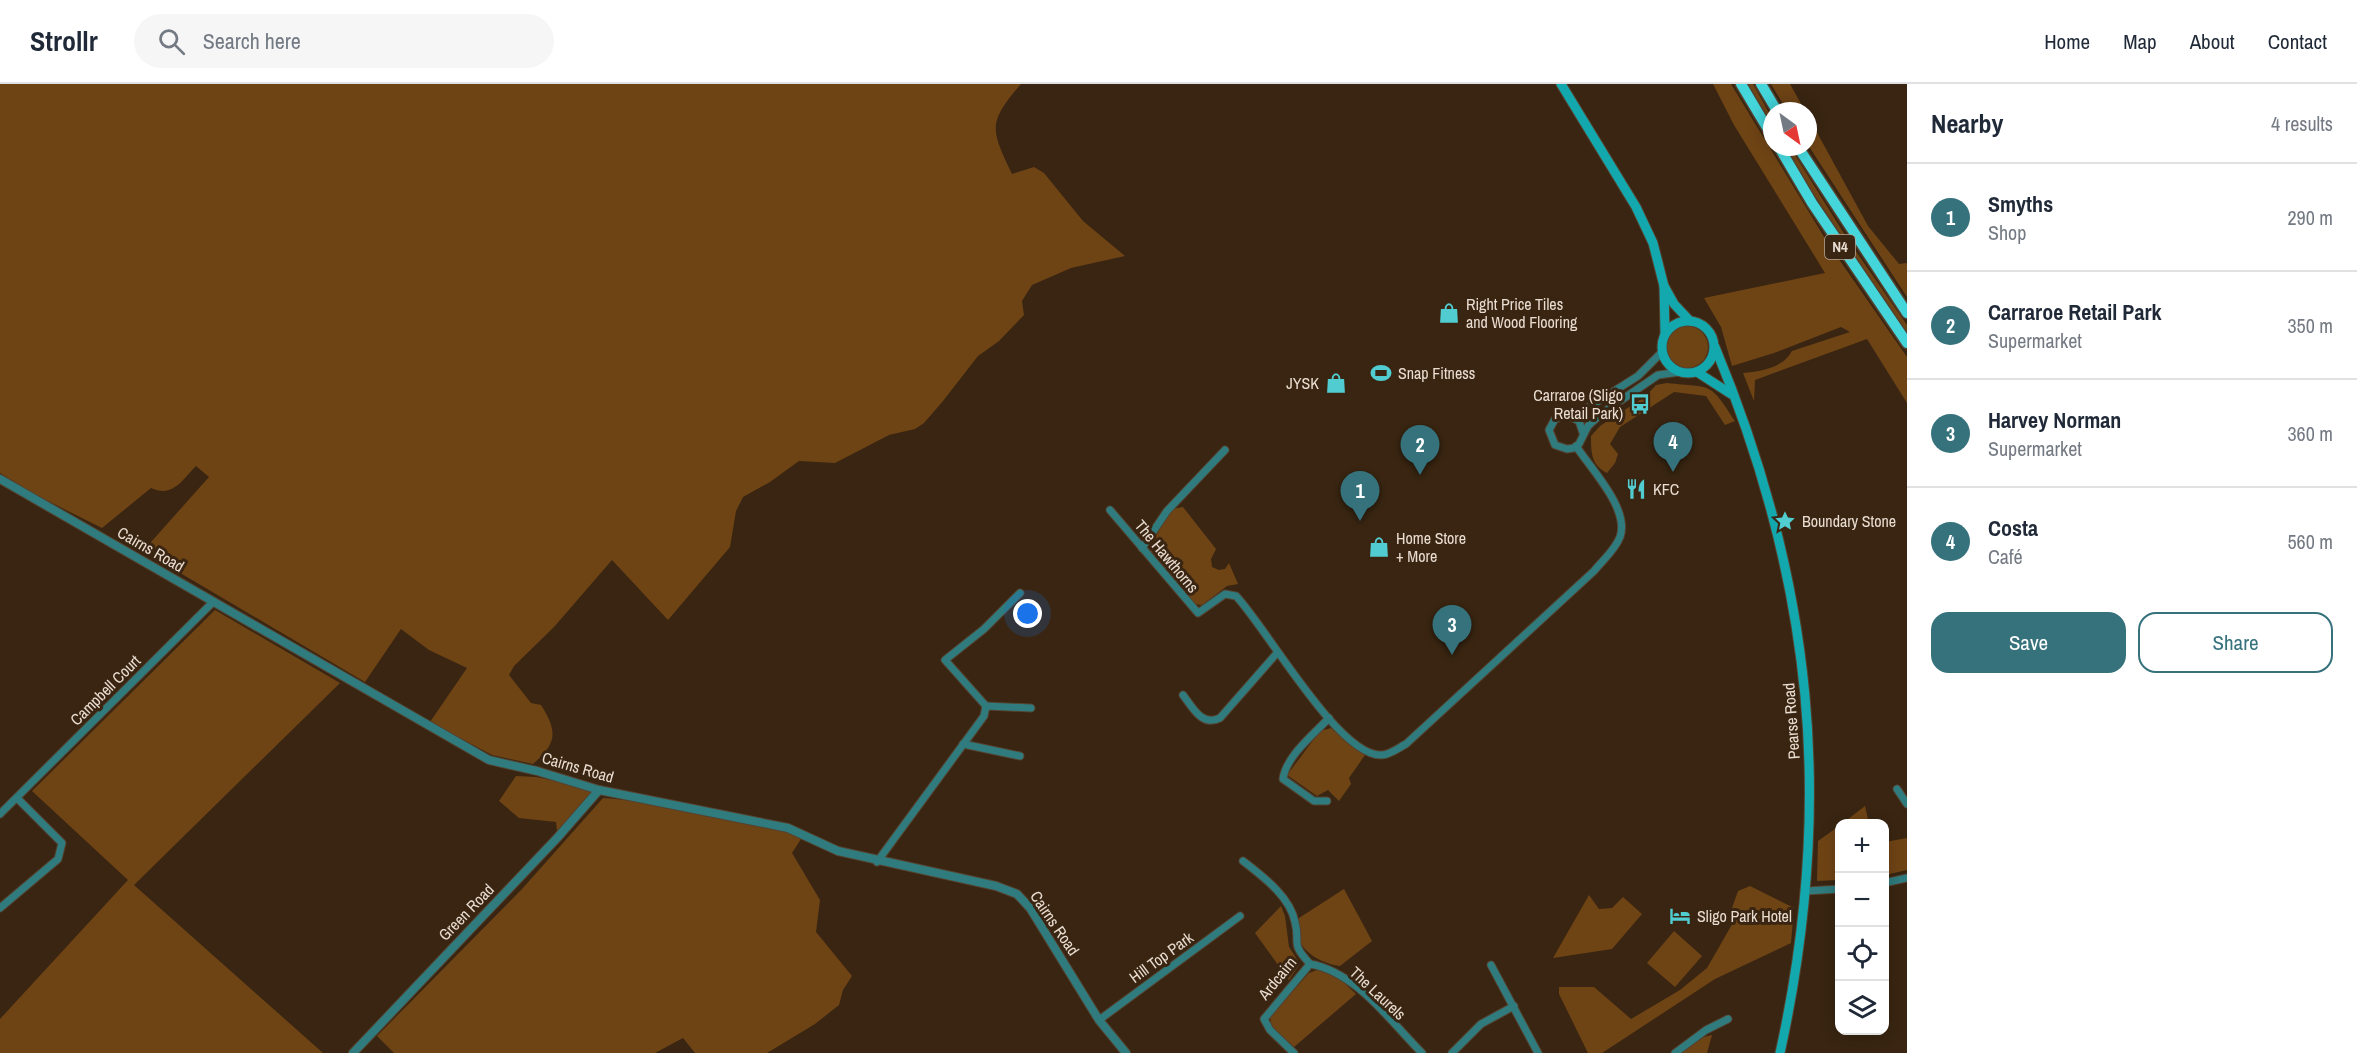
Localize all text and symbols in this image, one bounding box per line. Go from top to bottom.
search box [134,14,554,68]
text: Strollr [30,22,98,60]
icon: search [155,25,188,58]
text: Search here [203,26,301,56]
text: Home [2044,27,2090,56]
text: Map [2123,27,2157,56]
text: About [2190,27,2235,56]
text: Contact [2268,27,2327,56]
north arrow [1763,102,1817,156]
text: Nearby [1931,106,2003,141]
text: 4 results [2271,110,2333,137]
text: Smyths [1988,189,2053,219]
text: 1 [1946,204,1955,231]
text: 290 m [2287,204,2333,231]
text: Shop [1988,219,2026,246]
road number: N4 [1825,235,1855,259]
place label: Right Price Tiles and Wood Flooring [1466,293,1578,333]
text: Carraroe Retail Park [1988,297,2161,327]
shop icon: Right Price Tiles and Wood Flooring [1437,301,1461,325]
text: 2 [1946,312,1955,339]
text: 350 m [2287,312,2333,339]
text: Supermarket [1988,327,2082,354]
sports icon: Snap Fitness [1369,361,1393,385]
place label: Snap Fitness [1398,362,1475,384]
shop icon: JYSK [1324,371,1348,395]
place label: JYSK [1286,372,1319,394]
place label: Carraroe (Sligo Retail Park) [1533,384,1623,424]
bus stop icon: Carraroe (Sligo Retail Park) [1628,392,1652,416]
text: Harvey Norman [1988,405,2121,435]
text: 3 [1946,420,1955,447]
text: 360 m [2287,420,2333,447]
pin: 4 [1654,422,1692,472]
pin: 2 [1400,426,1440,475]
text: Supermarket [1988,435,2082,462]
pin: 1 [1340,472,1380,521]
restaurant icon: KFC [1624,477,1648,501]
place label: KFC [1653,478,1679,500]
place icon: Boundary Stone [1773,509,1797,533]
place label: Boundary Stone [1802,510,1896,532]
text: Costa [1988,513,2038,543]
street label: The Hawthorns [1130,515,1204,597]
street label: Cairns Road [114,521,188,577]
place label: Home Store + More [1396,527,1466,567]
text: 4 [1946,528,1955,555]
text: 560 m [2287,528,2333,555]
shop icon: Home Store + More [1367,535,1391,559]
text: Café [1988,543,2023,570]
your location [1013,599,1042,628]
pin: 3 [1432,606,1472,655]
button: Save [1931,612,2126,673]
button: Share [2138,612,2333,673]
street label: Campbell Court [65,650,145,730]
street label: Pearse Road [1777,682,1805,760]
street label: Cairns Road [540,746,616,788]
map controls [1835,819,1889,1035]
button: + [1835,819,1889,873]
button: − [1835,873,1889,927]
street label: Green Road [433,879,499,945]
street label: Cairns Road [1025,886,1085,960]
hotel icon: Sligo Park Hotel [1668,904,1692,928]
place label: Sligo Park Hotel [1697,905,1792,927]
street label: Hill Top Park [1125,926,1198,988]
button: locate [1835,927,1889,981]
street label: Ardcairn [1252,952,1301,1005]
street label: The Laurels [1345,961,1411,1025]
button: layers [1835,981,1889,1035]

